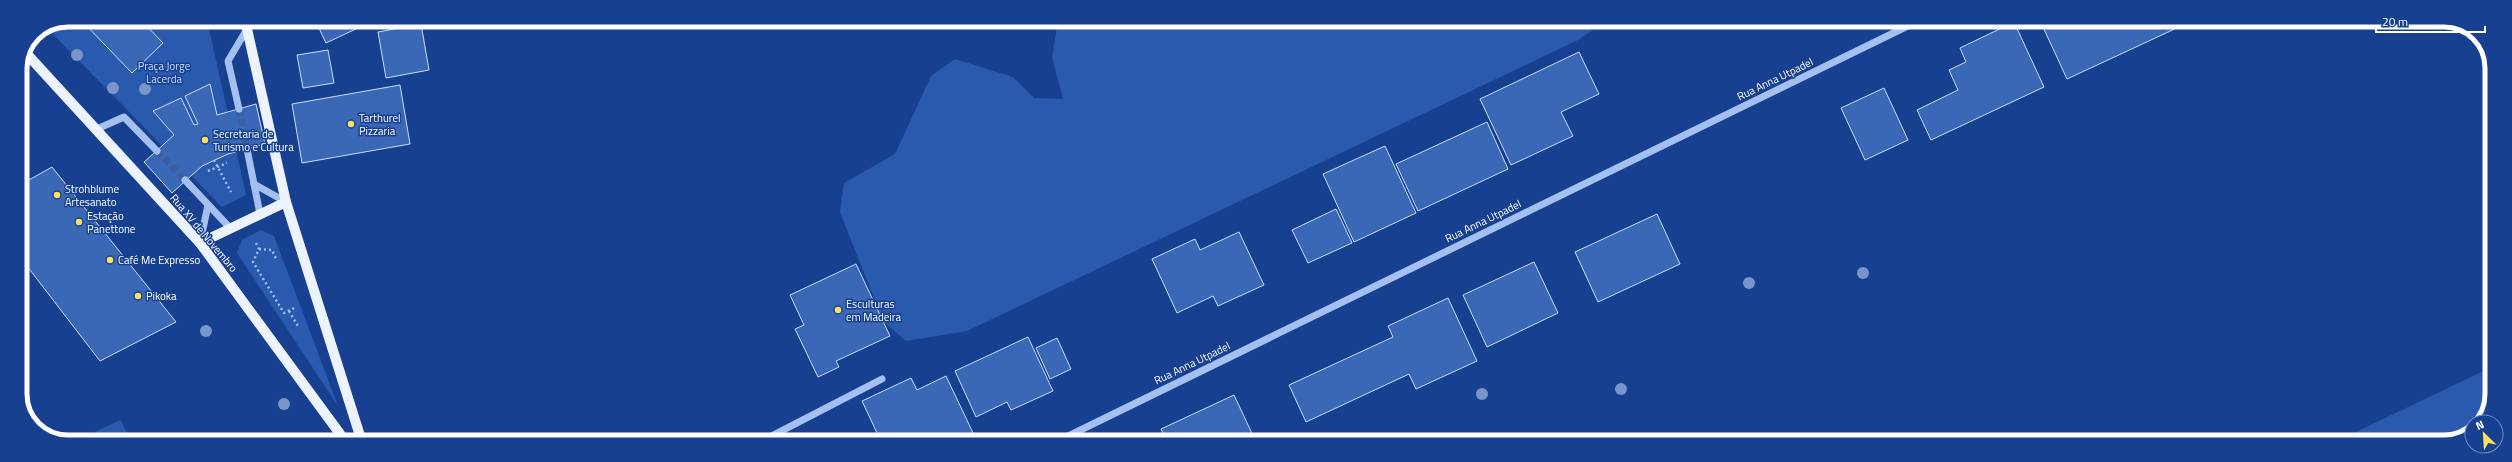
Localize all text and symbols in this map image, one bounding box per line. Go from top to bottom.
scale bar [2376,8,2485,34]
text: 20 m [2382,12,2408,31]
street label: Rua Anna Utpadel [1734,54,1816,104]
park label: Praça Jorge Lacerda [138,58,191,87]
place label: Tarthurel Pizzaria [359,110,401,139]
marker: Tarthurel Pizzaria [346,119,356,129]
place label: Secretaria de Turismo e Cultura [213,126,294,155]
marker: Secretaria de Turismo e Cultura [200,135,210,145]
place label: Strohblume Artesanato [65,181,119,210]
marker: Strohblume Artesanato [52,190,62,200]
street label: Rua XV de Novembro [167,190,242,276]
street label: Rua Anna Utpadel [1442,196,1524,246]
place label: Estação Panettone [87,208,136,237]
marker: Estação Panettone [74,217,84,227]
place label: Café Me Expresso [118,252,201,268]
marker: Café Me Expresso [105,255,115,265]
place label: Pikoka [146,288,177,304]
marker: Pikoka [133,291,143,301]
place label: Esculturas em Madeira [846,296,902,325]
marker: Esculturas em Madeira [833,305,843,315]
street label: Rua Anna Utpadel [1151,338,1233,388]
north arrow [2464,414,2504,454]
text: N [2473,416,2487,434]

